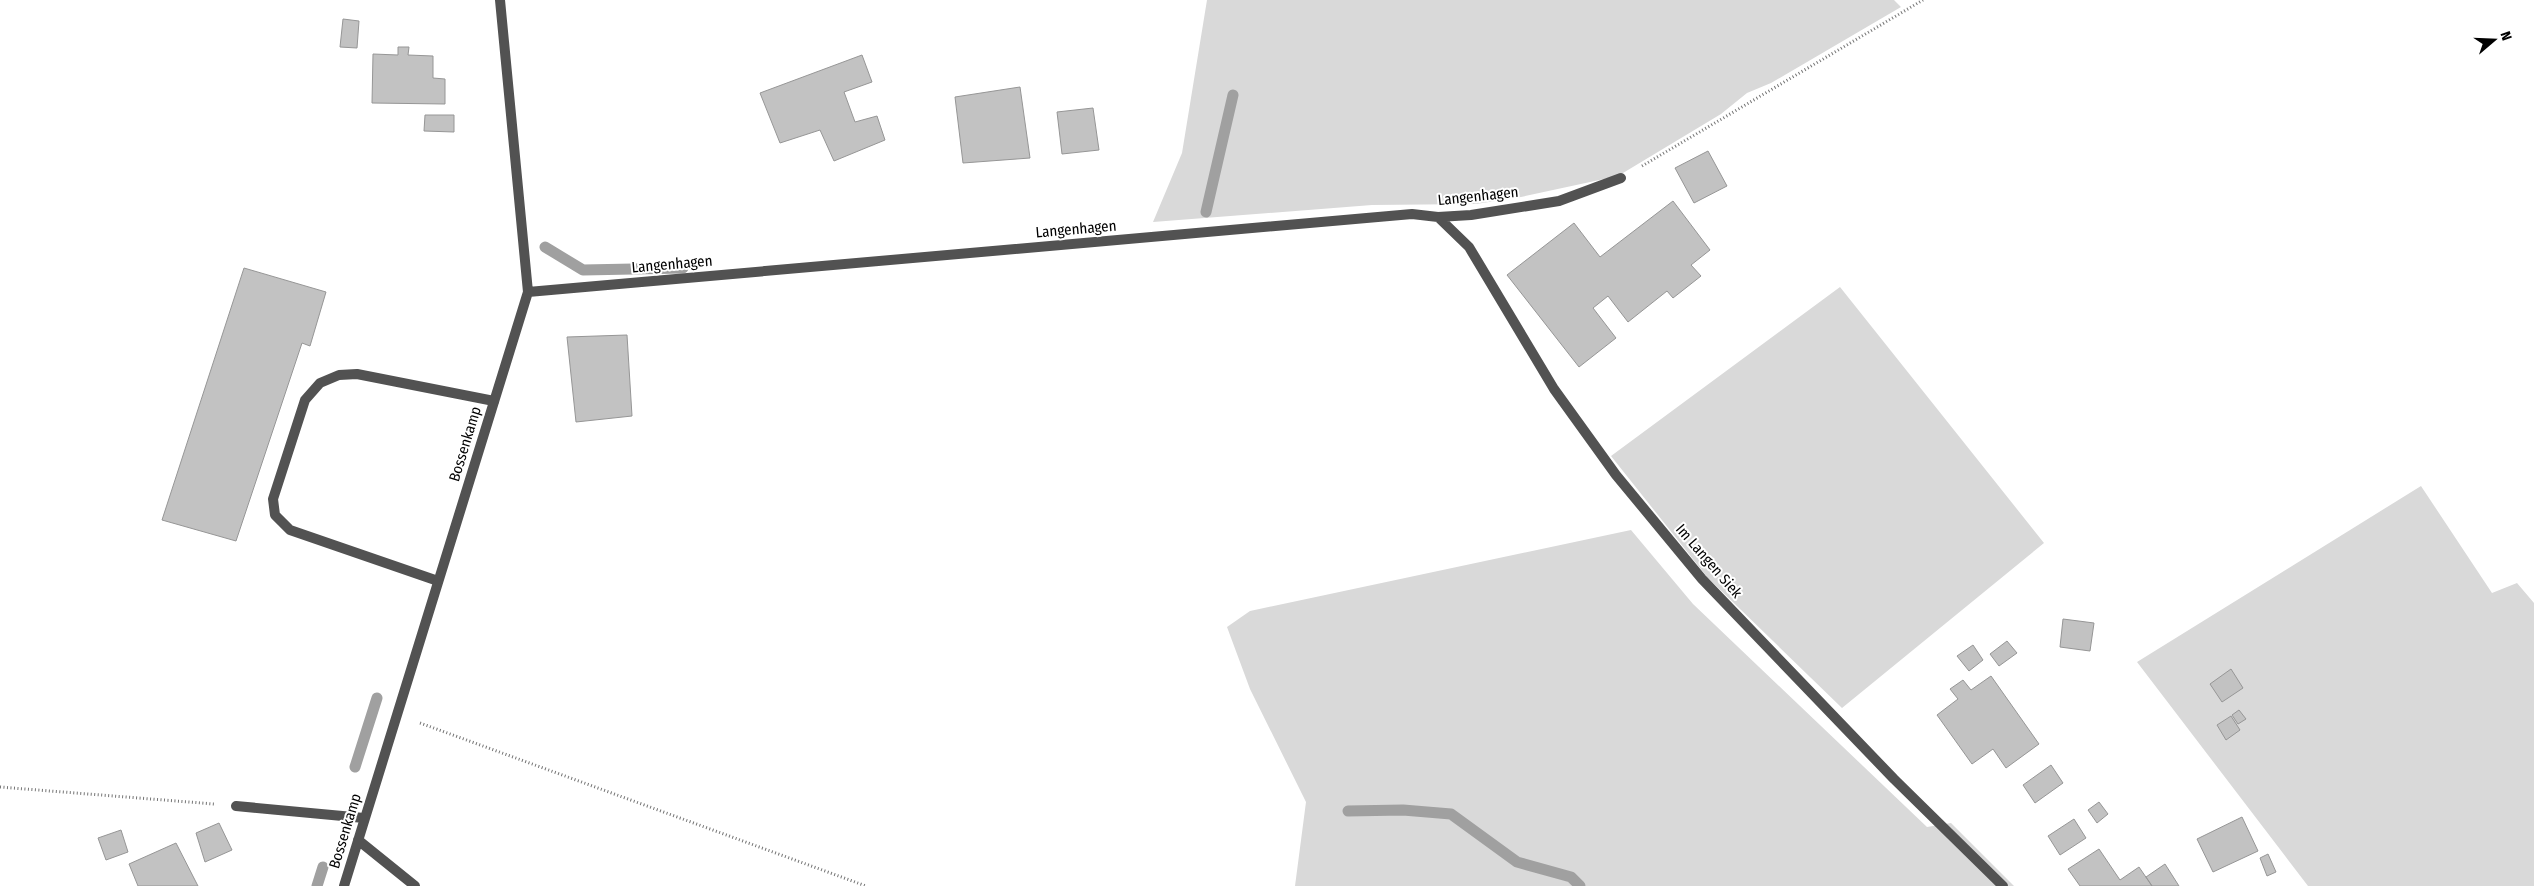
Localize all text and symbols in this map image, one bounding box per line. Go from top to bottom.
north arrow [2469,15,2519,65]
text: N [2496,29,2515,43]
street label: Langenhagen [1437,183,1519,209]
street label: Langenhagen [1035,216,1117,242]
street label: Langenhagen [631,251,713,277]
street label: Bossenkamp [445,404,485,484]
street label: Im Langen Siek [1672,520,1746,602]
street label: Bossenkamp [325,791,365,871]

